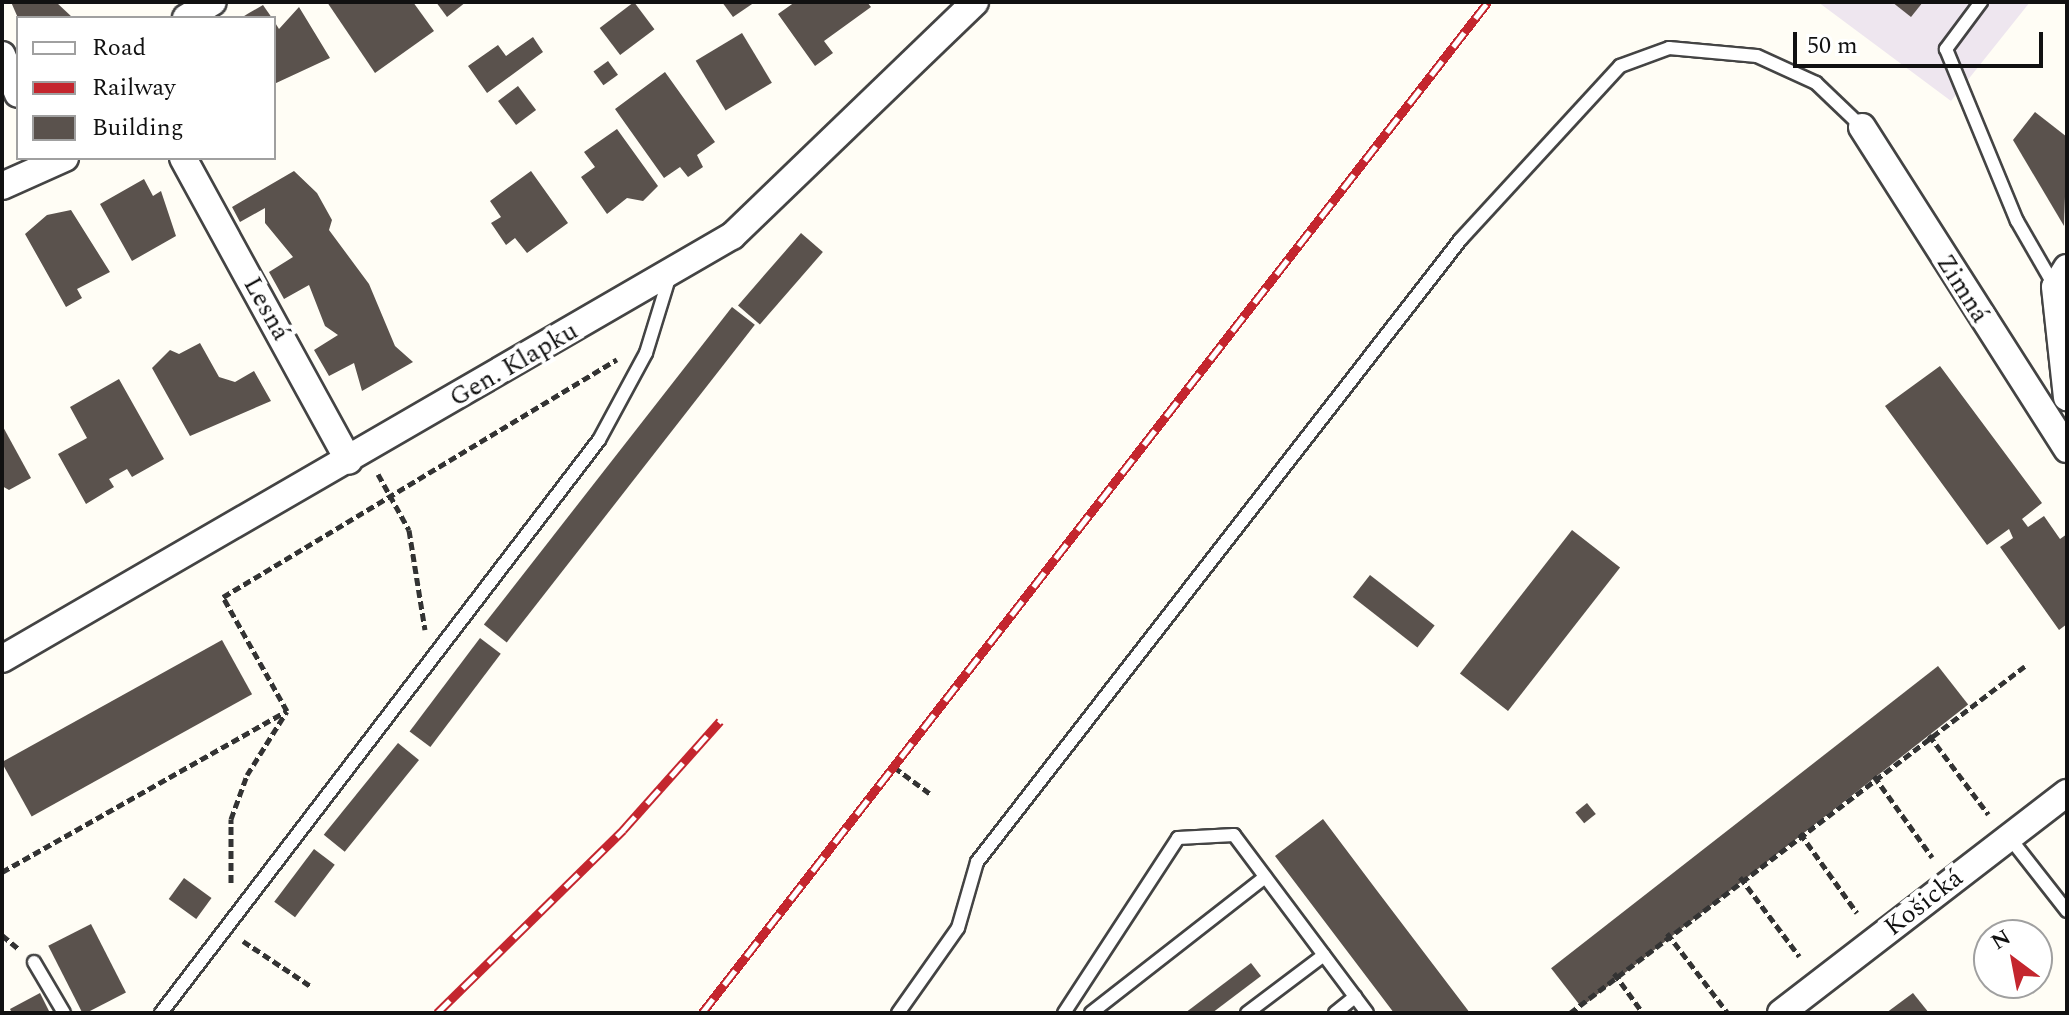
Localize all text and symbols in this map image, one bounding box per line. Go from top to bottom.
legend [16,16,276,160]
scale bar [1797,16,2047,66]
text: 50 m [1807,28,1858,64]
text: Road [92,30,146,66]
text: Railway [92,70,176,106]
text: Building [92,110,184,146]
street label: Zimná [1929,249,1995,329]
street label: Lesná [236,272,296,346]
street label: Gen. Klapku [444,316,584,414]
street label: Košická [1879,863,1969,943]
north arrow [1973,919,2053,999]
text: N [1985,921,2017,959]

